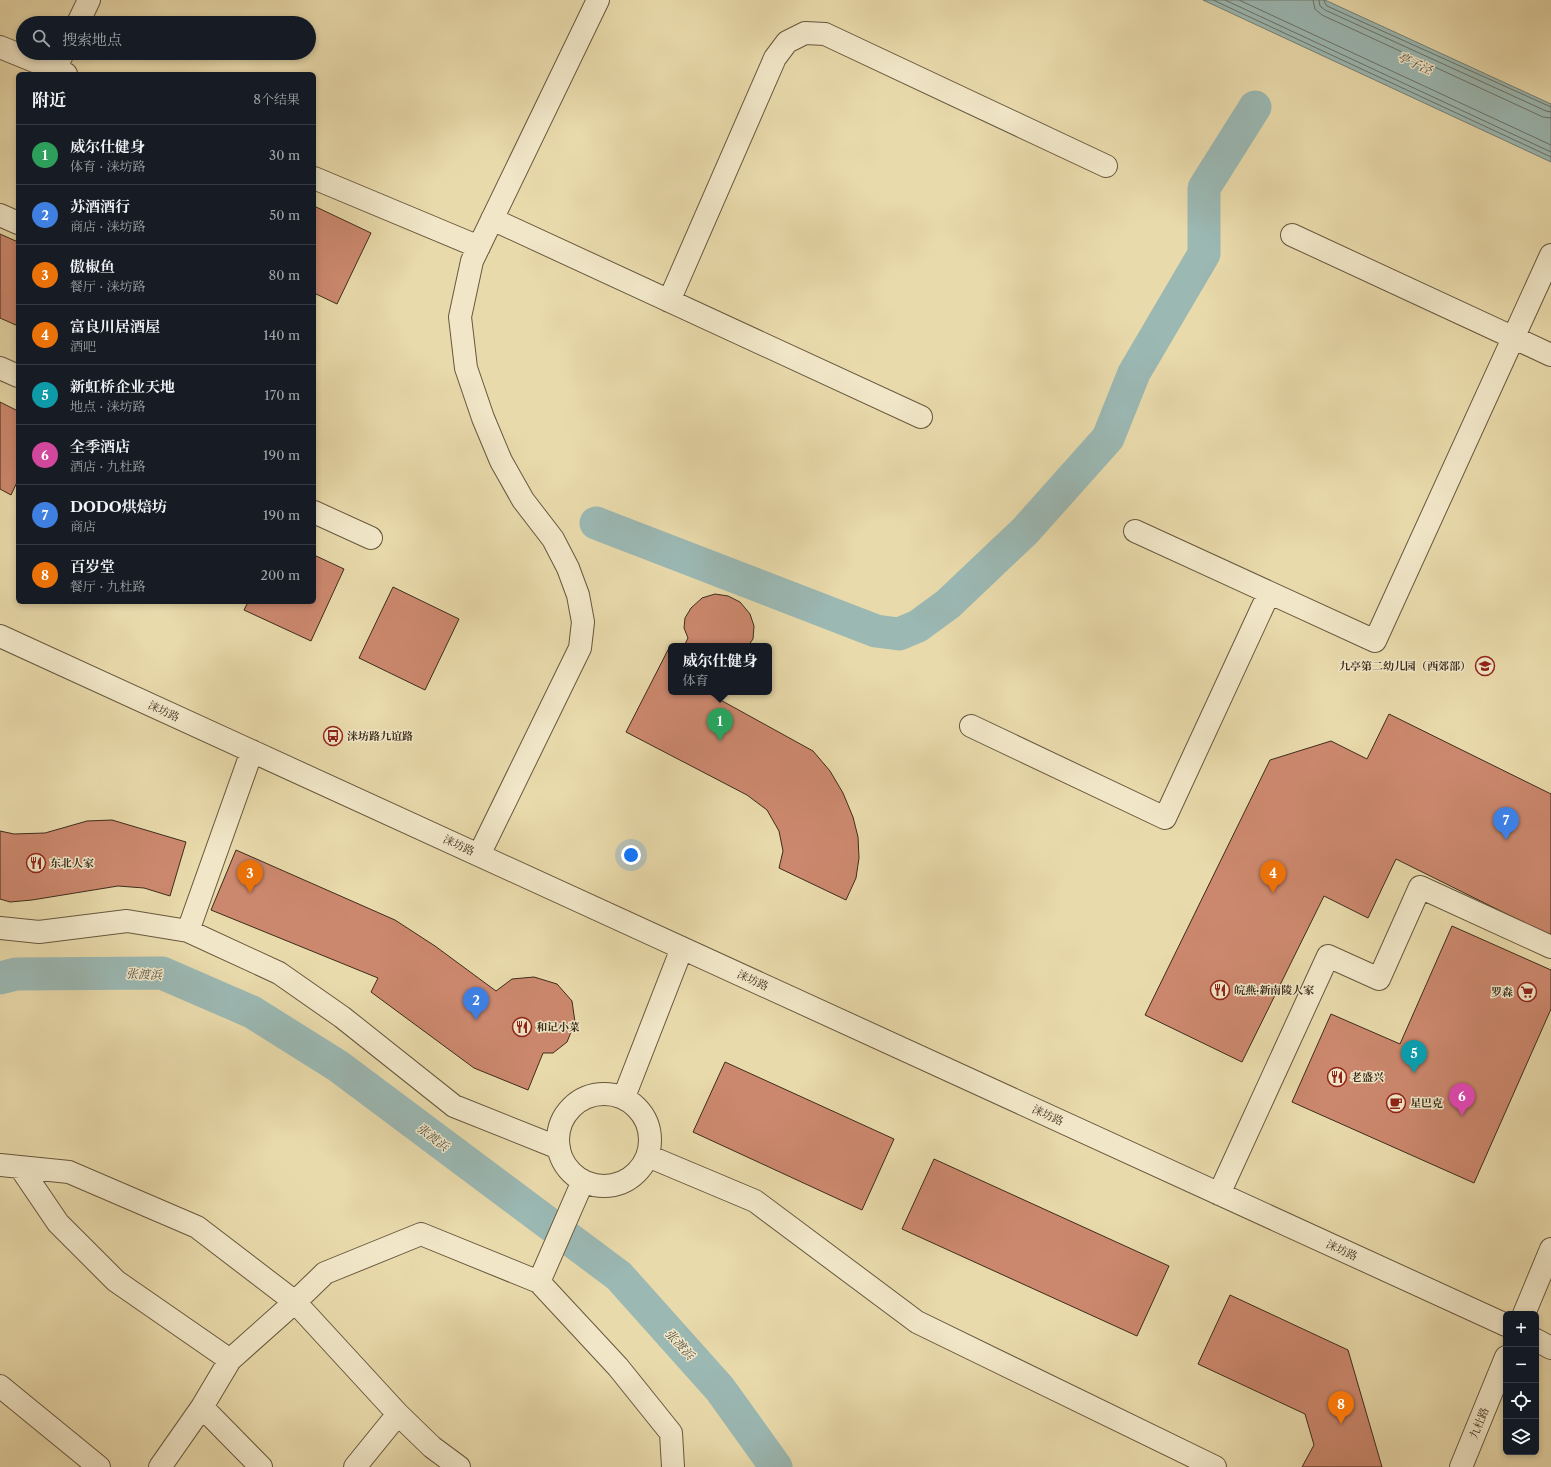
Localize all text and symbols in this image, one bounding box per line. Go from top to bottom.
search box [16,16,316,60]
icon: search [30,27,52,49]
text: 搜索地点 [62,30,122,49]
water label: 亭子泾 [1396,49,1435,78]
text: 附近 [32,90,66,110]
text: 8个结果 [253,91,300,107]
text: 威尔仕健身 [70,137,145,156]
text: 1 [42,147,48,163]
text: 30 m [269,147,300,163]
text: 体育 · 涞坊路 [70,158,146,174]
text: 苏酒酒行 [70,197,130,216]
text: 2 [41,207,49,223]
text: 50 m [269,207,300,223]
text: 商店 · 涞坊路 [70,218,146,234]
text: 傲椒鱼 [70,257,115,276]
text: 3 [41,267,49,283]
text: 80 m [268,267,300,283]
text: 餐厅 · 涞坊路 [70,278,146,294]
text: 富良川居酒屋 [70,317,160,336]
text: 4 [41,327,49,343]
text: 140 m [263,327,300,343]
text: 酒吧 [70,338,96,354]
text: 新虹桥企业天地 [70,377,175,396]
text: 5 [41,387,49,403]
text: 170 m [264,387,300,403]
text: 地点 · 涞坊路 [70,398,146,414]
text: 全季酒店 [70,437,130,456]
text: 6 [41,447,49,463]
text: 190 m [263,447,300,463]
text: 酒店 · 九杜路 [70,458,146,474]
text: DODO烘焙坊 [70,497,167,516]
text: 7 [42,507,48,523]
text: 190 m [263,507,300,523]
text: 商店 [70,518,96,534]
text: 百岁堂 [70,557,115,576]
text: 8 [41,567,49,583]
text: 200 m [260,567,300,583]
text: 餐厅 · 九杜路 [70,578,146,594]
popup [668,643,772,695]
text: 威尔仕健身 [682,651,758,670]
school or university icon: 九亭第二幼儿园（西郊部） [1474,655,1496,677]
place label: 九亭第二幼儿园（西郊部） [1339,659,1471,673]
text: 体育 [682,672,709,688]
street label: 涞坊路 [146,698,182,724]
pin: 1 [707,708,733,741]
bus stop icon: 涞坊路九谊路 [322,725,344,747]
place label: 涞坊路九谊路 [347,729,413,743]
pin: 7 [1493,807,1519,840]
street label: 涞坊路 [441,832,477,858]
your location [621,845,641,865]
restaurant icon: 东北人家 [25,852,47,874]
place label: 东北人家 [50,856,94,870]
pin: 3 [237,860,263,893]
pin: 4 [1260,860,1286,893]
water label: 张渡浜 [126,966,163,982]
street label: 涞坊路 [735,967,771,993]
restaurant icon: 皖燕·新南陵人家 [1209,979,1231,1001]
supermarket icon: 罗森 [1516,981,1538,1003]
place label: 皖燕·新南陵人家 [1234,983,1314,997]
place label: 罗森 [1491,985,1513,999]
pin: 2 [463,987,489,1020]
restaurant icon: 和记小菜 [511,1016,533,1038]
place label: 和记小菜 [536,1020,580,1034]
pin: 5 [1401,1040,1427,1073]
restaurant icon: 老盛兴 [1326,1066,1348,1088]
place label: 老盛兴 [1351,1070,1384,1084]
pin: 6 [1449,1083,1475,1116]
cafe icon: 星巴克 [1385,1092,1407,1114]
place label: 星巴克 [1410,1096,1443,1110]
street label: 涞坊路 [1030,1102,1066,1128]
water label: 张渡浜 [414,1120,453,1154]
street label: 涞坊路 [1324,1237,1360,1263]
map controls [1503,1311,1539,1455]
button: + [1503,1311,1539,1347]
water label: 张渡浜 [662,1326,698,1363]
button: − [1503,1347,1539,1383]
button: locate [1503,1383,1539,1419]
pin: 8 [1328,1391,1354,1424]
street label: 九杜路 [1466,1405,1492,1441]
button: layers [1503,1419,1539,1455]

